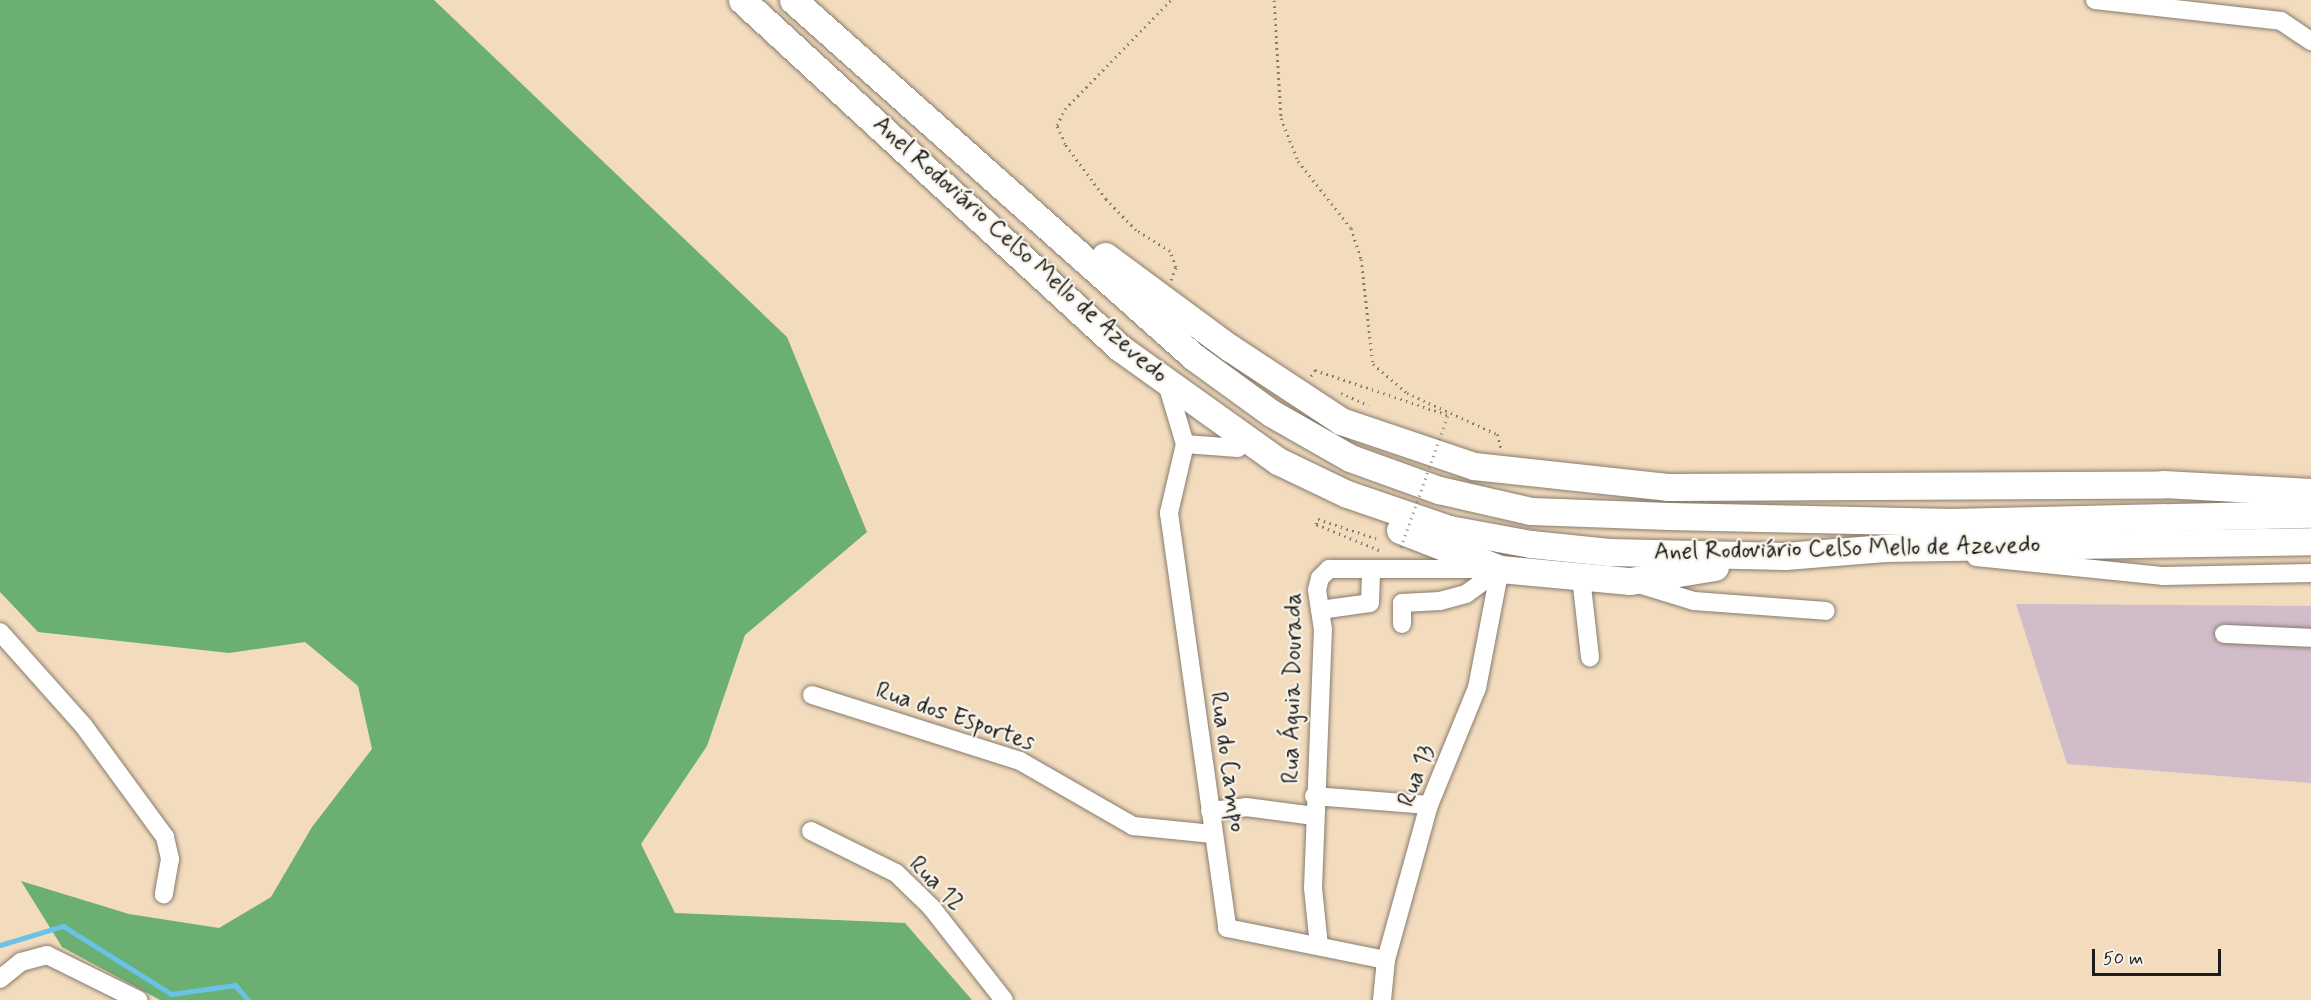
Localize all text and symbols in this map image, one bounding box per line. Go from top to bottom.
street label: Anel Rodoviário Celso Mello de Azevedo [866,110,1174,390]
street label: Anel Rodoviário Celso Mello de Azevedo [1653,531,2041,567]
street label: Rua Águia Dourada [1277,592,1309,784]
street label: Rua dos Esportes [868,675,1042,759]
street label: Rua do Campo [1203,690,1251,834]
street label: Rua 13 [1392,741,1442,811]
street label: Rua 12 [902,850,970,918]
scale bar [2095,937,2224,975]
text: 50 m [2103,947,2143,971]

